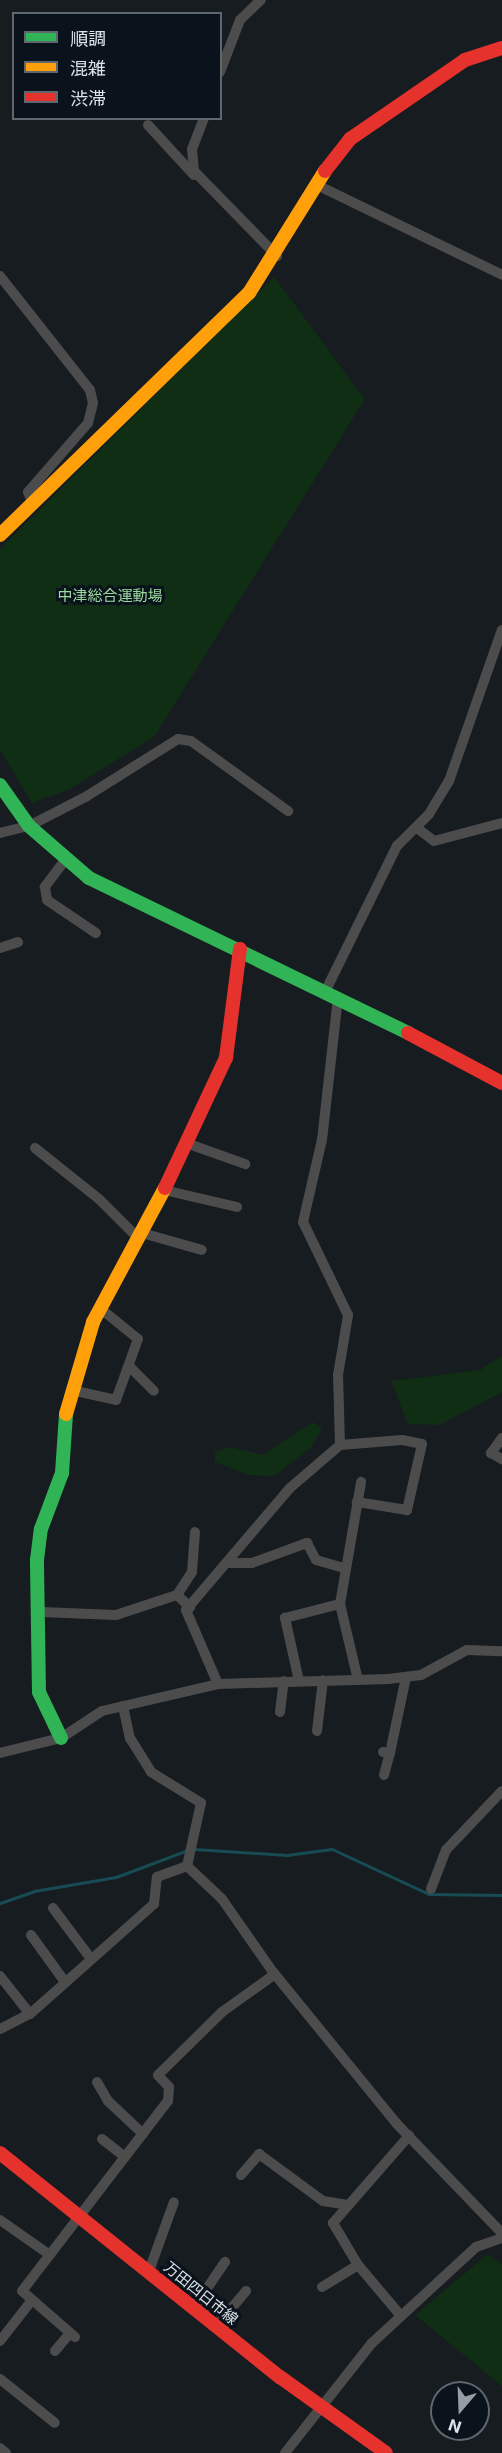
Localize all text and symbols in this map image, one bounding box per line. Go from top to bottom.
legend [12,12,222,120]
text: 順調 [70,28,106,49]
text: 混雑 [70,58,106,79]
text: 渋滞 [70,88,106,109]
park label: 中津総合運動場 [58,587,162,605]
street label: 万田四日市線 [160,2258,242,2328]
north arrow [430,2381,490,2441]
text: N [446,2415,464,2438]

